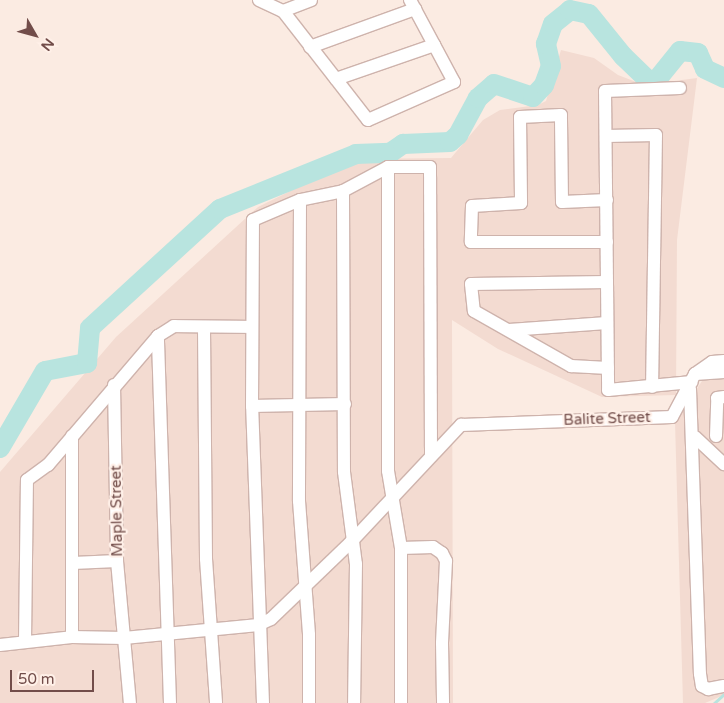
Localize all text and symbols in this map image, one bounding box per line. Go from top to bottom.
north arrow [10,10,60,60]
text: N [37,35,57,54]
street label: Balite Street [563,408,651,430]
street label: Maple Street [107,465,127,557]
scale bar [12,660,96,692]
text: 50 m [18,670,55,688]

